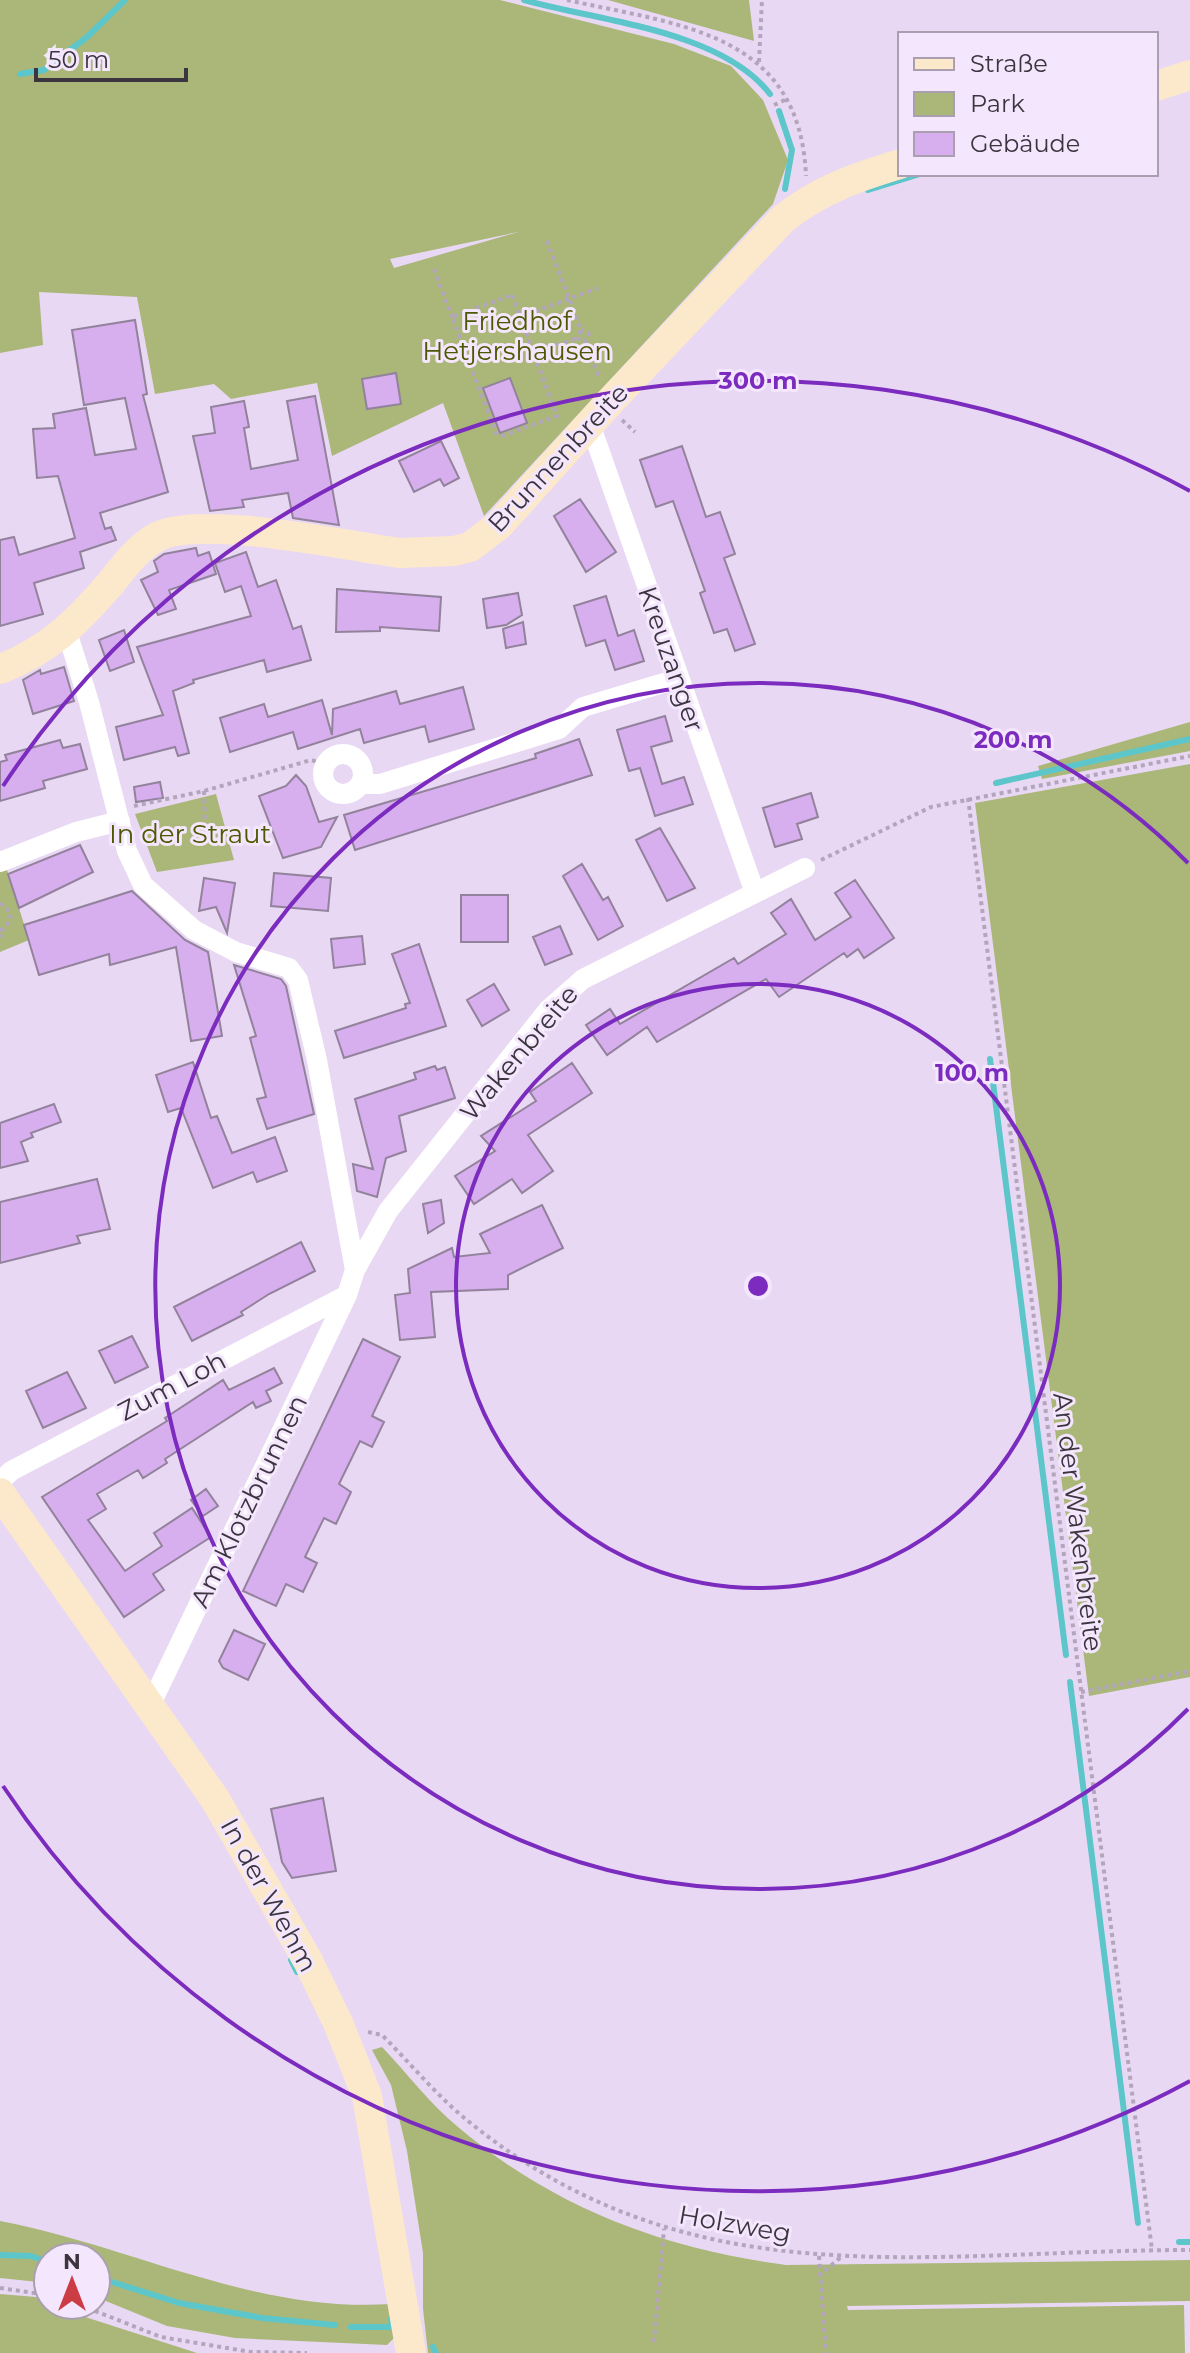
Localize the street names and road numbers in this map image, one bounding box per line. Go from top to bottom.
street label: Brunnenbreite [481,377,635,539]
street label: Kreuzanger [631,582,711,736]
street label: Wakenbreite [453,979,585,1127]
street label: Zum Loh [113,1344,231,1428]
street label: Am Klotzbrunnen [184,1389,314,1613]
street label: An der Wakenbreite [1046,1391,1110,1653]
street label: In der Wehm [214,1812,324,1978]
street label: Holzweg [676,2198,794,2250]

